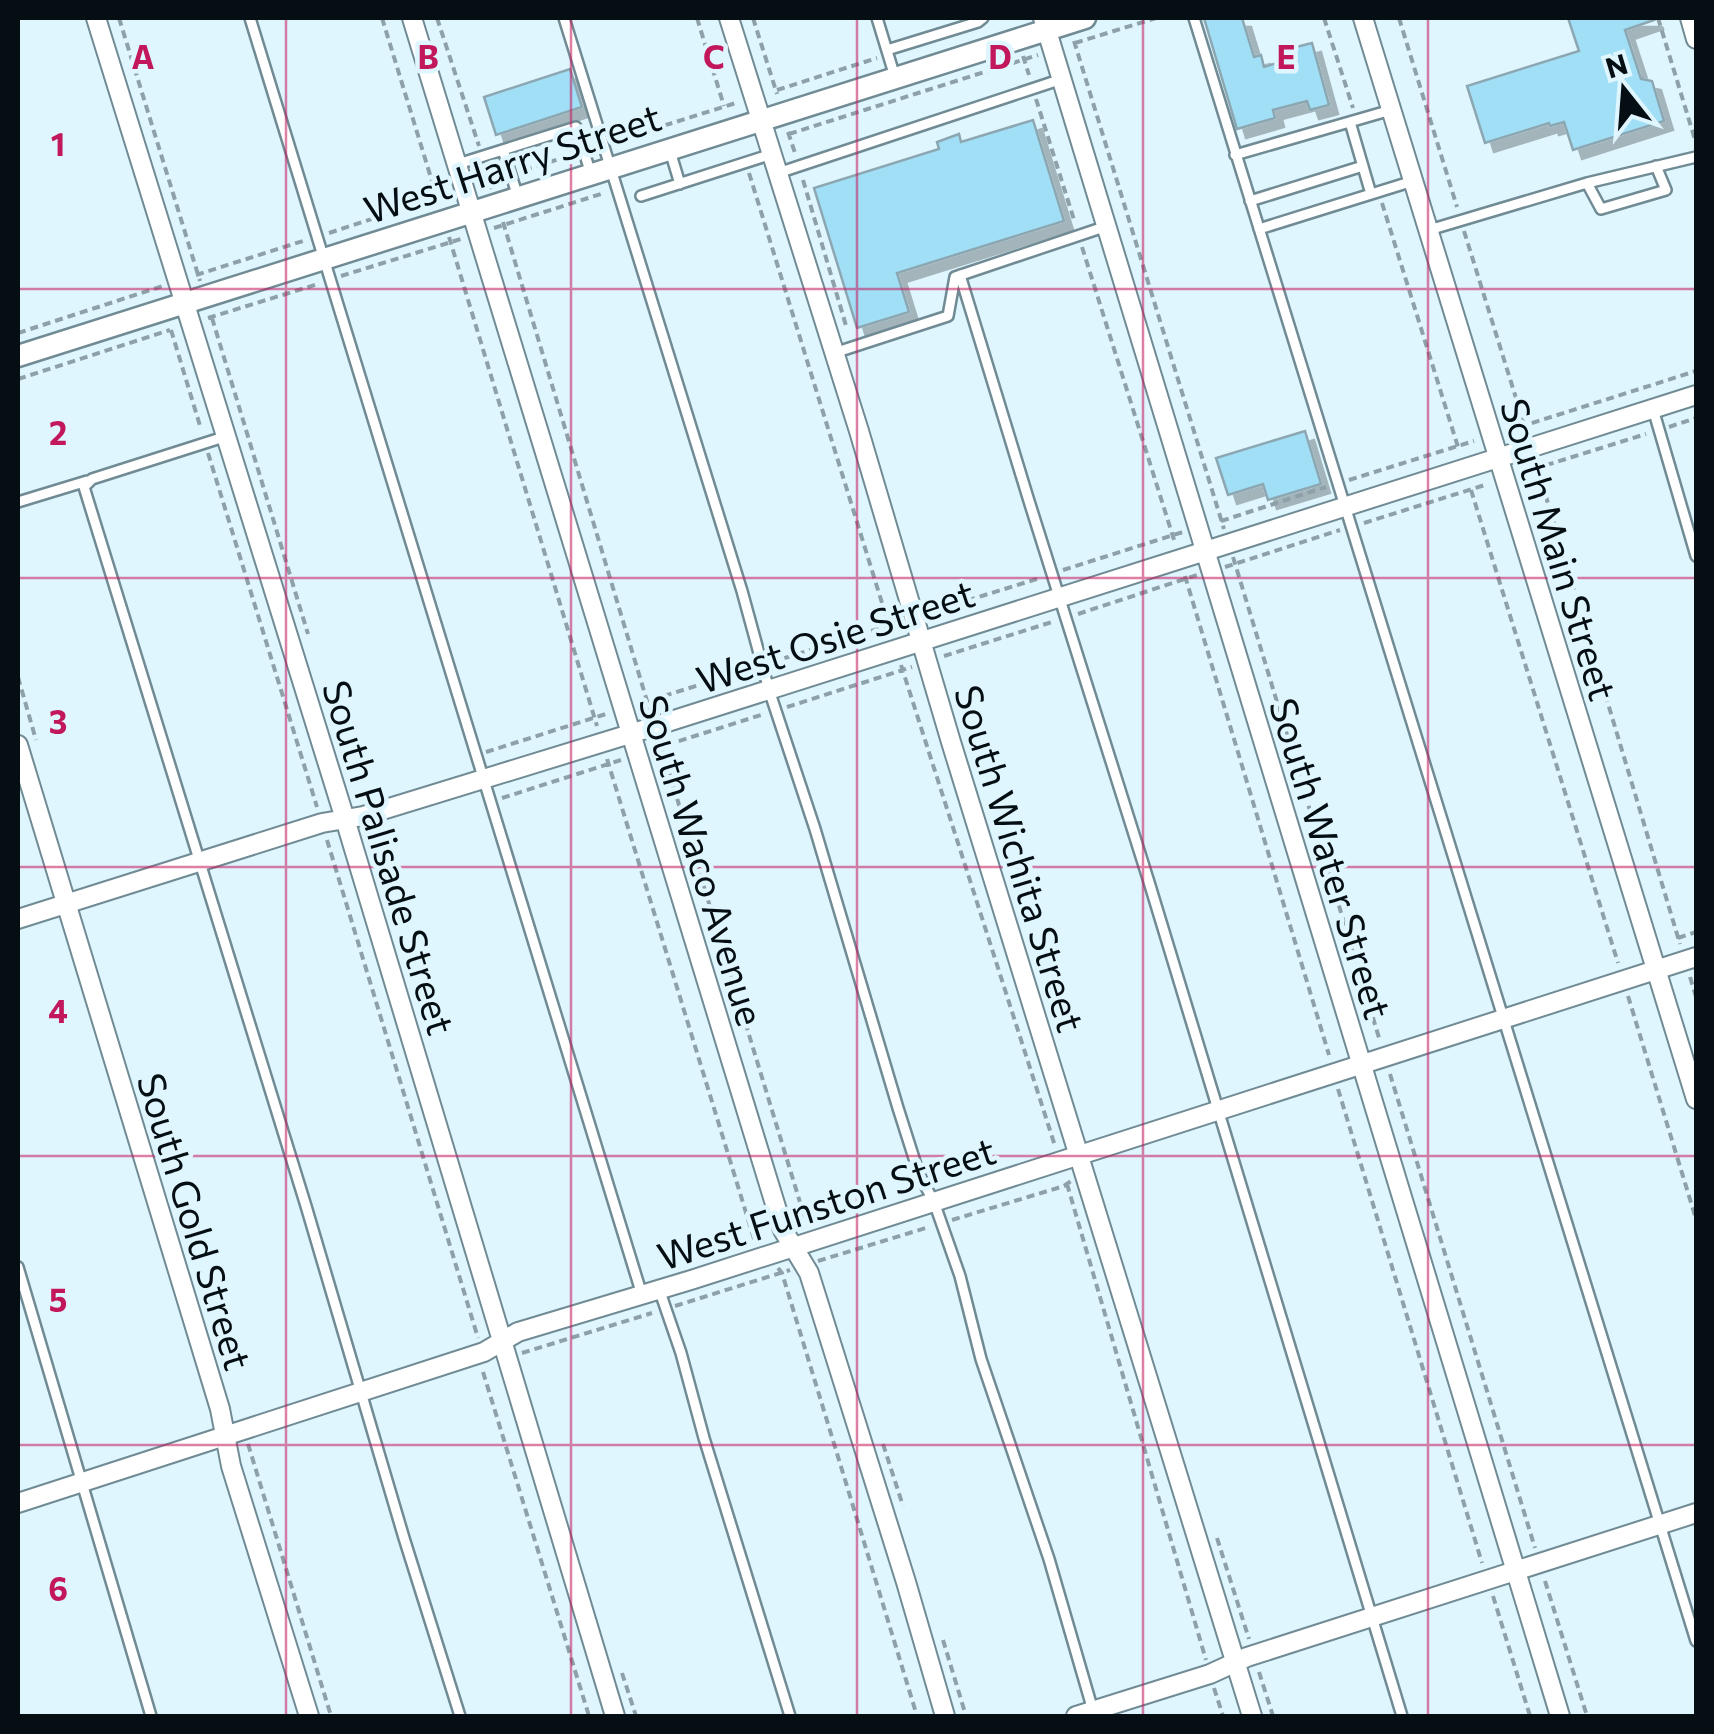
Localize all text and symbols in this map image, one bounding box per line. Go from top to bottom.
text: A [132,36,155,76]
text: B [417,36,439,76]
text: C [703,36,725,76]
text: D [988,36,1012,76]
text: E [1276,36,1296,76]
north arrow [1574,40,1674,140]
text: N [1601,46,1631,84]
street label: West Harry Street [358,92,666,232]
text: 1 [51,123,65,163]
street label: South Main Street [1492,392,1628,706]
text: 2 [49,412,67,452]
street label: West Osie Street [690,568,980,702]
street label: South Palisade Street [314,674,466,1040]
street label: South Wichita Street [946,679,1096,1037]
street label: South Waco Avenue [630,689,776,1031]
street label: South Water Street [1261,692,1403,1024]
text: 3 [49,701,67,741]
text: 4 [48,990,68,1030]
street label: South Gold Street [129,1067,263,1375]
street label: West Funston Street [651,1125,1001,1279]
text: 5 [49,1279,67,1319]
text: 6 [48,1568,68,1608]

